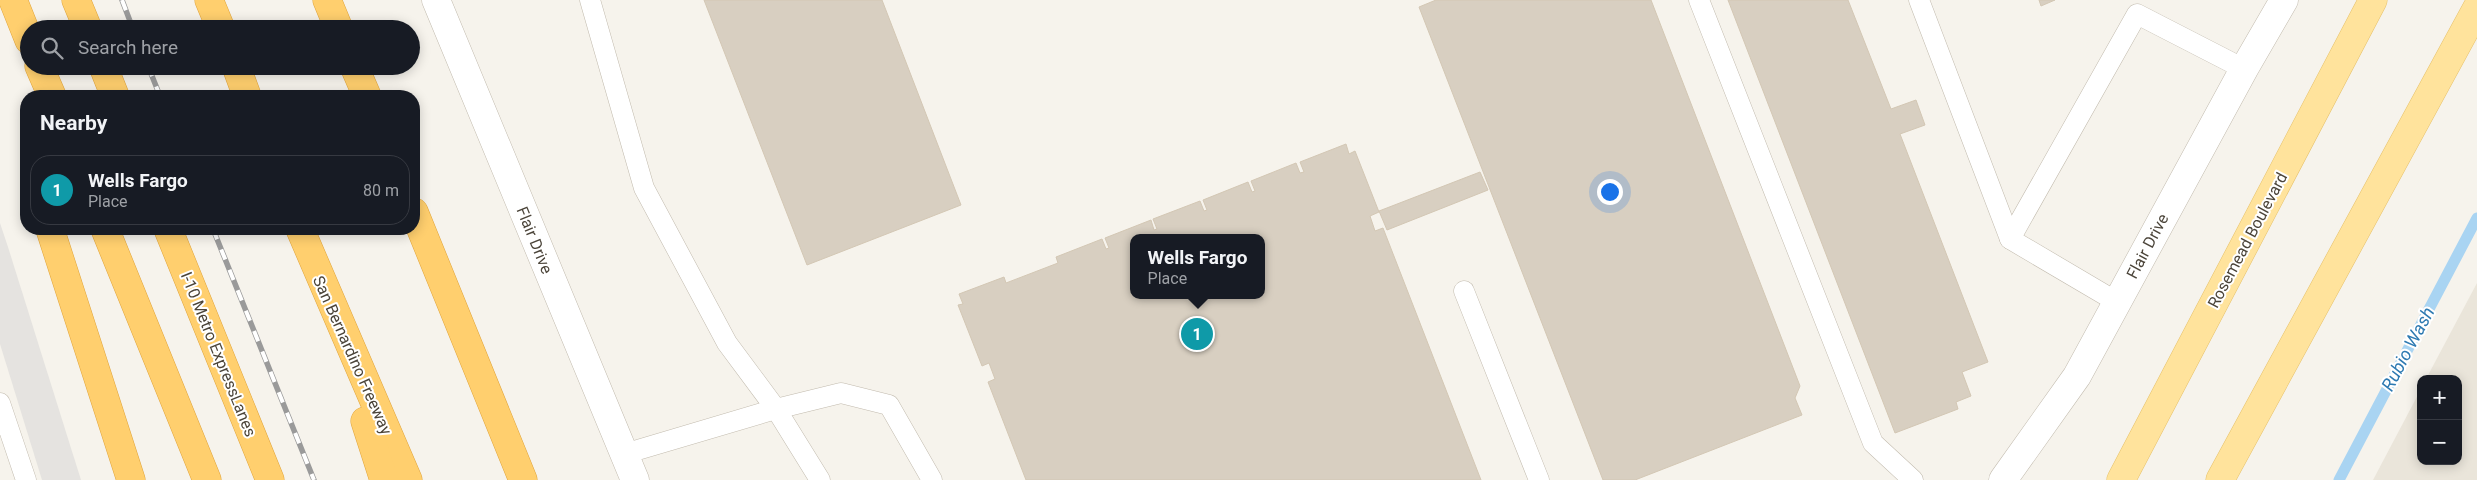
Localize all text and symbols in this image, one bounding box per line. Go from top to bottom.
search box [20,20,420,75]
icon: search [38,34,66,62]
text: Search here [78,36,178,59]
text: Nearby [40,111,107,135]
text: Wells Fargo [88,169,188,192]
street label: Rosemead Boulevard [2204,169,2291,311]
your location [1597,179,1623,205]
text: 1 [52,181,62,200]
text: 80 m [363,181,399,200]
text: Place [88,192,128,211]
street label: Flair Drive [512,204,557,277]
street label: Flair Drive [2122,211,2172,282]
popup [1130,234,1265,299]
text: Wells Fargo [1148,246,1247,269]
street label: I-10 Metro ExpressLanes [177,269,260,439]
text: Place [1148,269,1187,288]
street label: San Bernardino Freeway [309,273,396,438]
water label: Rubio Wash [2377,303,2438,394]
pin: 1 [1181,315,1213,353]
map controls [2417,375,2462,465]
button: + [2417,375,2462,420]
button: − [2417,420,2462,465]

